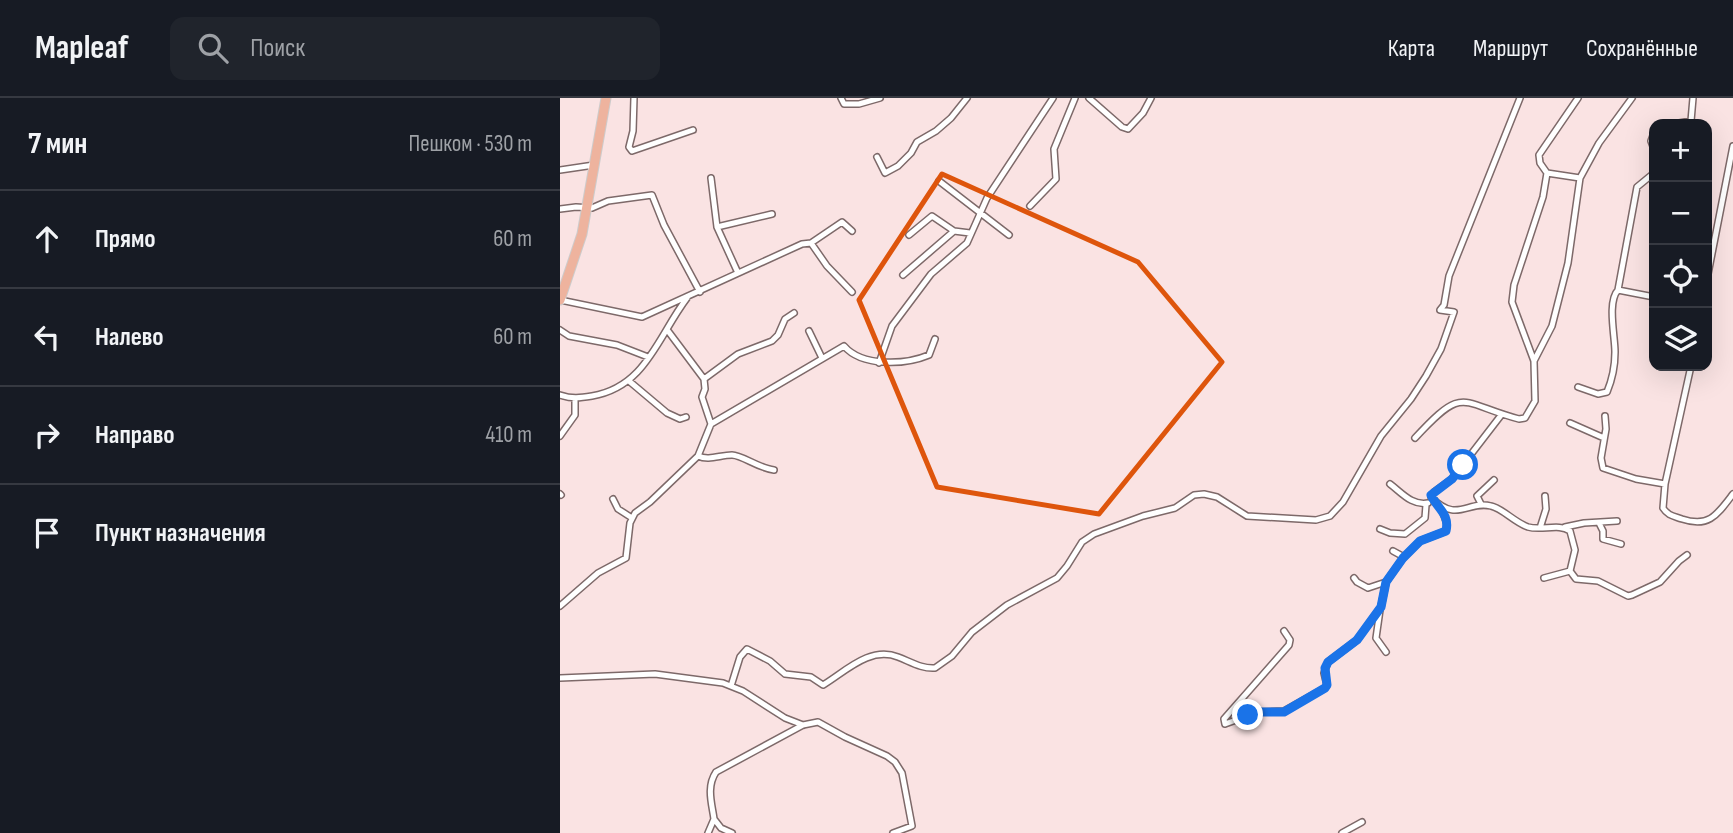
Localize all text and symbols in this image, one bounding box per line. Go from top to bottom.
search box [170,17,660,80]
text: Mapleaf [35,28,128,68]
icon: search [194,29,232,67]
text: Поиск [250,33,305,64]
text: Карта [1388,34,1435,63]
text: Маршрут [1473,34,1548,63]
text: Сохранённые [1586,34,1698,63]
map controls [1649,119,1712,371]
button: + [1649,119,1712,182]
text: 7 мин [28,126,87,162]
text: Пешком · 530 m [408,130,532,158]
button: − [1649,182,1712,245]
icon: ahead [28,220,66,258]
text: Прямо [95,224,156,255]
text: 60 m [493,225,532,253]
button: locate [1649,245,1712,308]
button: layers [1649,308,1712,371]
icon: left [28,318,66,356]
text: Налево [95,322,164,353]
text: 60 m [493,323,532,351]
icon: right [28,416,66,454]
text: Направо [95,420,174,451]
text: 410 m [486,421,532,449]
route start [1447,449,1478,480]
icon: arrive [28,514,66,552]
text: Пункт назначения [95,518,266,549]
route end [1232,699,1263,730]

